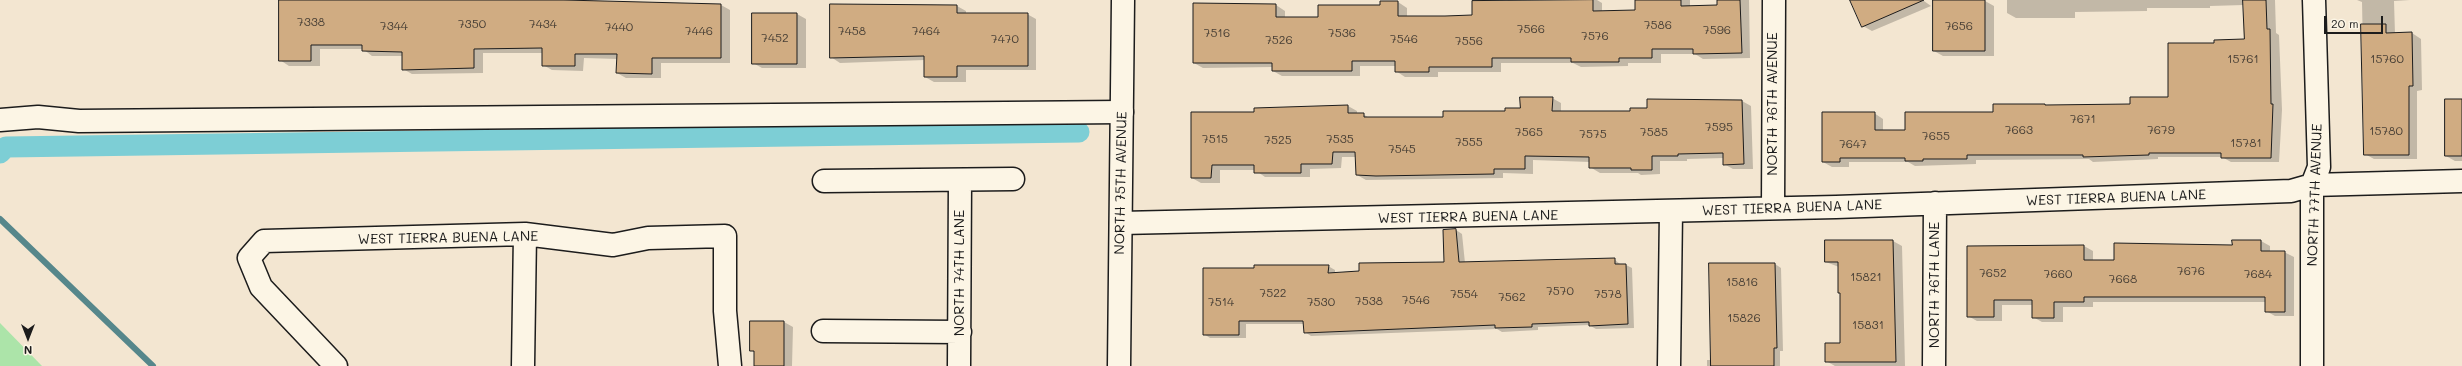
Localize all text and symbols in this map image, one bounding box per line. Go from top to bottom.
scale bar [2326,8,2385,34]
house number: 7338 [297,15,325,29]
text: 20 m [2331,15,2359,31]
house number: 7350 [458,17,486,31]
house number: 7434 [529,17,557,31]
house number: 7586 [1644,18,1672,32]
house number: 7344 [380,19,408,33]
house number: 7656 [1945,19,1973,33]
house number: 7440 [605,20,633,34]
house number: 7566 [1517,22,1545,36]
house number: 7596 [1703,23,1731,37]
house number: 7446 [685,24,713,38]
house number: 7458 [838,24,866,38]
house number: 7464 [912,24,940,38]
house number: 7516 [1204,26,1230,40]
house number: 7536 [1328,26,1356,40]
house number: 7576 [1581,29,1609,43]
house number: 7452 [761,31,789,45]
house number: 7470 [991,32,1019,46]
house number: 7546 [1390,32,1418,46]
street label: NORTH 76TH AVENUE [1765,32,1781,176]
house number: 7526 [1265,33,1293,47]
house number: 7556 [1455,34,1483,48]
house number: 15761 [2227,52,2259,66]
house number: 15760 [2370,52,2404,66]
street label: NORTH 75TH AVENUE [1111,111,1131,255]
house number: 7671 [2070,112,2096,126]
house number: 7595 [1705,120,1733,134]
house number: 7663 [2005,123,2033,137]
house number: 7679 [2147,123,2175,137]
street label: NORTH 77TH AVENUE [2304,123,2326,267]
house number: 15780 [2369,124,2403,138]
house number: 7565 [1515,125,1543,139]
house number: 7585 [1640,125,1668,139]
house number: 7575 [1579,127,1607,141]
house number: 7655 [1922,129,1950,143]
house number: 7515 [1202,132,1228,146]
house number: 7535 [1326,132,1354,146]
house number: 7525 [1264,133,1292,147]
house number: 7555 [1455,135,1483,149]
house number: 15781 [2230,136,2262,150]
house number: 7647 [1839,137,1867,151]
house number: 7545 [1388,142,1416,156]
street label: WEST TIERRA BUENA LANE [2026,186,2206,210]
street label: WEST TIERRA BUENA LANE [1702,196,1882,220]
street label: WEST TIERRA BUENA LANE [1378,207,1558,227]
street label: NORTH 74TH LANE [952,210,968,336]
street label: NORTH 76TH LANE [1927,222,1943,348]
street label: WEST TIERRA BUENA LANE [358,228,538,248]
house number: 7676 [2177,264,2205,278]
house number: 7652 [1979,266,2007,280]
house number: 7660 [2044,267,2072,281]
house number: 7684 [2244,267,2272,281]
house number: 15821 [1850,270,1882,284]
house number: 7668 [2109,272,2137,286]
house number: 15816 [1726,275,1758,289]
house number: 7570 [1546,284,1574,298]
house number: 7522 [1259,286,1287,300]
house number: 7554 [1450,287,1478,301]
house number: 7578 [1594,287,1622,301]
house number: 7562 [1498,290,1526,304]
house number: 7546 [1402,293,1430,307]
house number: 7538 [1355,294,1383,308]
house number: 7514 [1208,295,1234,309]
house number: 7530 [1307,295,1335,309]
house number: 15826 [1727,311,1761,325]
north arrow [8,318,48,358]
house number: 15831 [1852,318,1884,332]
text: N [24,343,32,358]

